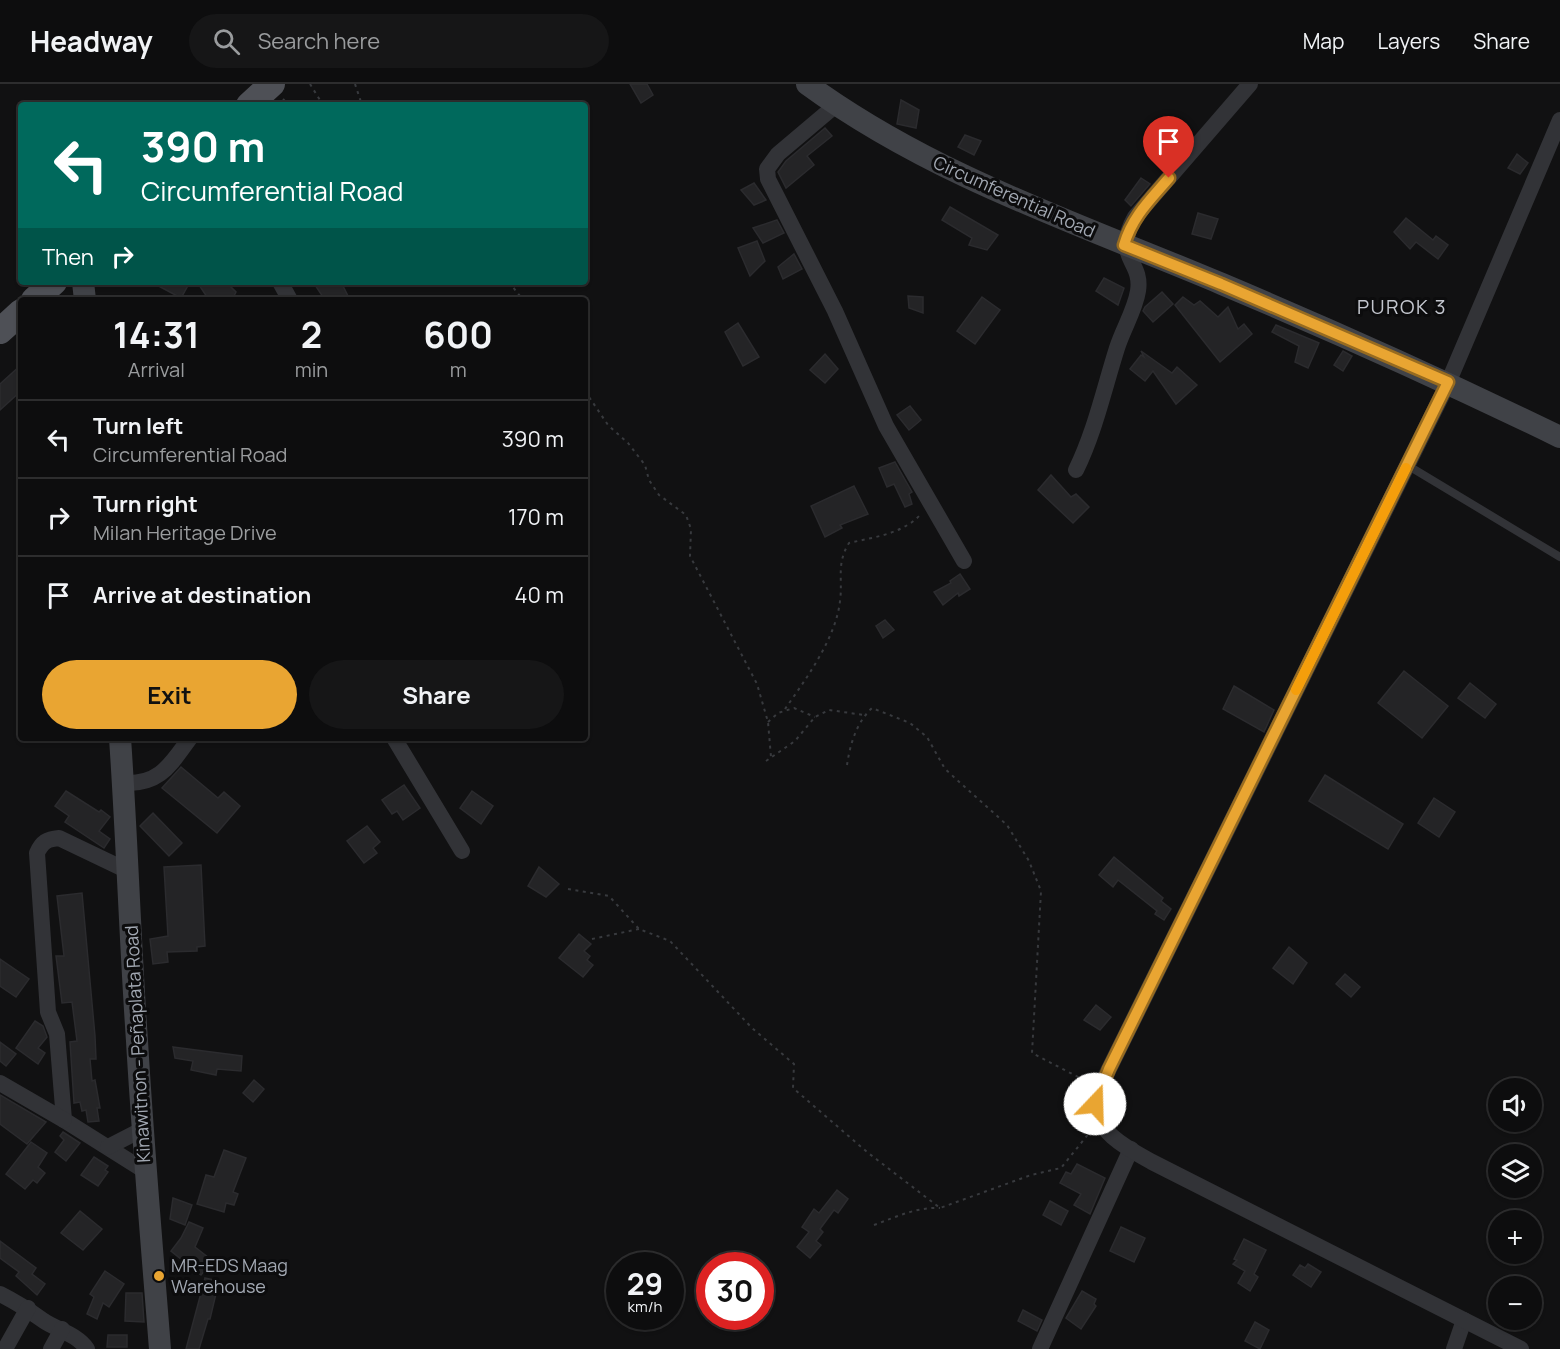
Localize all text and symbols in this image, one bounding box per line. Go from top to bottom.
search box [189,14,609,68]
text: Headway [30,22,153,60]
icon: search [210,25,243,58]
text: Search here [258,26,380,56]
text: Map [1303,27,1344,55]
text: Layers [1377,27,1440,55]
text: Share [1473,27,1530,55]
pin [1143,116,1194,178]
text: 390 m [141,117,265,175]
icon: arrive [1152,125,1185,158]
icon: left [42,126,120,204]
street label: Circumferential Road [930,150,1099,243]
text: Circumferential Road [141,172,403,209]
icon: right [106,240,139,273]
text: Then [42,242,94,272]
district label: PUROK 3 [1357,293,1447,320]
text: 14:31 [113,310,200,359]
text: 2 [301,310,322,359]
text: 600 [423,310,493,359]
text: Arrival [128,356,185,383]
text: min [295,356,328,383]
text: m [450,356,467,383]
text: Turn left [93,411,183,441]
icon: left [42,423,75,456]
text: 390 m [502,424,564,454]
text: Circumferential Road [93,441,287,468]
text: Turn right [93,489,198,519]
icon: right [42,501,75,534]
text: 170 m [508,502,564,532]
text: Milan Heritage Drive [93,519,277,546]
icon: arrive [42,579,75,612]
text: Arrive at destination [93,580,311,610]
text: 40 m [515,580,564,610]
button: Exit [42,660,297,729]
button: Share [309,660,564,729]
street label: Kinawitnon - Peñaplata Road [119,925,155,1163]
position arrow [1063,1072,1127,1136]
map controls [1488,1078,1542,1330]
button: sound [1488,1078,1542,1132]
button: layers [1488,1144,1542,1198]
button: + [1488,1210,1542,1264]
speed limit sign: 30 [696,1252,774,1330]
place label: MR-EDS Maag Warehouse [171,1253,288,1298]
text: 29 [627,1263,663,1304]
marker: MR-EDS Maag Warehouse [152,1269,166,1283]
button: − [1488,1276,1542,1330]
text: km/h [628,1296,662,1317]

